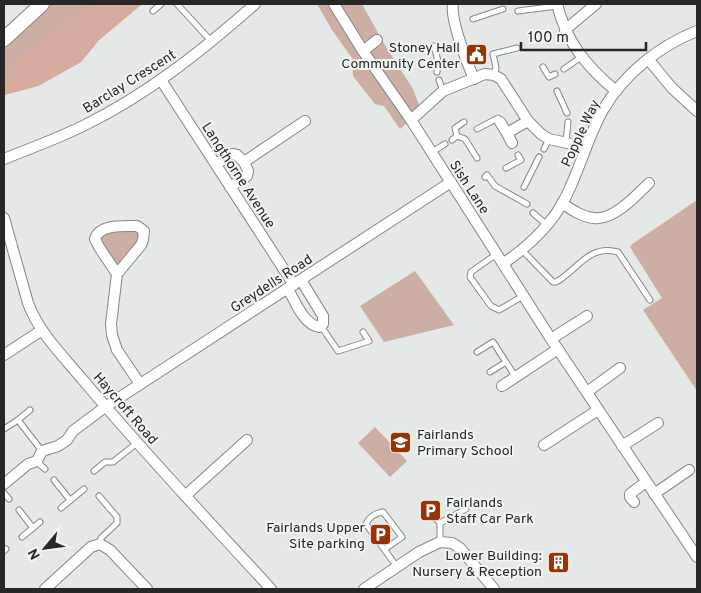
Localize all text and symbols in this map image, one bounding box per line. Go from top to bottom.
scale bar [521,20,646,52]
text: 100 m [528,29,569,48]
place label: Stoney Hall Community Center [341,40,461,73]
public building icon: Stoney Hall Community Center [464,43,488,67]
street label: Barclay Crescent [80,47,179,118]
street label: Popple Way [558,97,604,170]
street label: Langthorne Avenue [197,120,278,232]
street label: Sish Lane [445,158,492,218]
street label: Greydells Road [228,251,316,317]
street label: Haycroft Road [89,370,161,448]
place label: Fairlands Primary School [417,427,513,460]
school or university icon: Fairlands Primary School [389,430,413,454]
place label: Fairlands Staff Car Park [446,495,534,528]
parking icon: Fairlands Staff Car Park [418,498,442,522]
place label: Fairlands Upper Site parking [266,520,366,553]
north arrow [20,523,70,573]
parking icon: Fairlands Upper Site parking [369,523,393,547]
text: N [25,545,45,562]
place label: Lower Building: Nursery & Reception [412,548,542,581]
building icon: Lower Building: Nursery & Reception [546,551,570,575]

